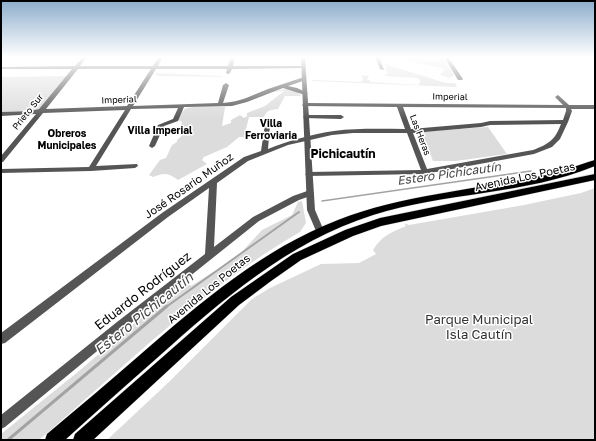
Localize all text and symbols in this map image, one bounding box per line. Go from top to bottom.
street label: Imperial [432,91,468,103]
street label: Prieto Sur [10,92,46,132]
street label: Imperial [101,94,137,106]
street label: Las Heras [407,113,433,157]
district label: Villa Ferroviaria [245,118,297,142]
district label: Villa Imperial [128,125,192,137]
district label: Obreros Municipales [38,128,96,152]
district label: Pichicautín [310,147,376,161]
street label: José Rosario Muñoz [142,150,236,222]
water label: Estero Pichicautín [396,160,502,188]
street label: Avenida Los Poetas [474,160,576,194]
street label: Eduardo Rodríguez [92,249,194,333]
street label: Avenida Los Poetas [165,252,253,326]
water label: Estero Pichicautín [91,269,197,359]
park label: Parque Municipal Isla Cautín [425,312,533,343]

